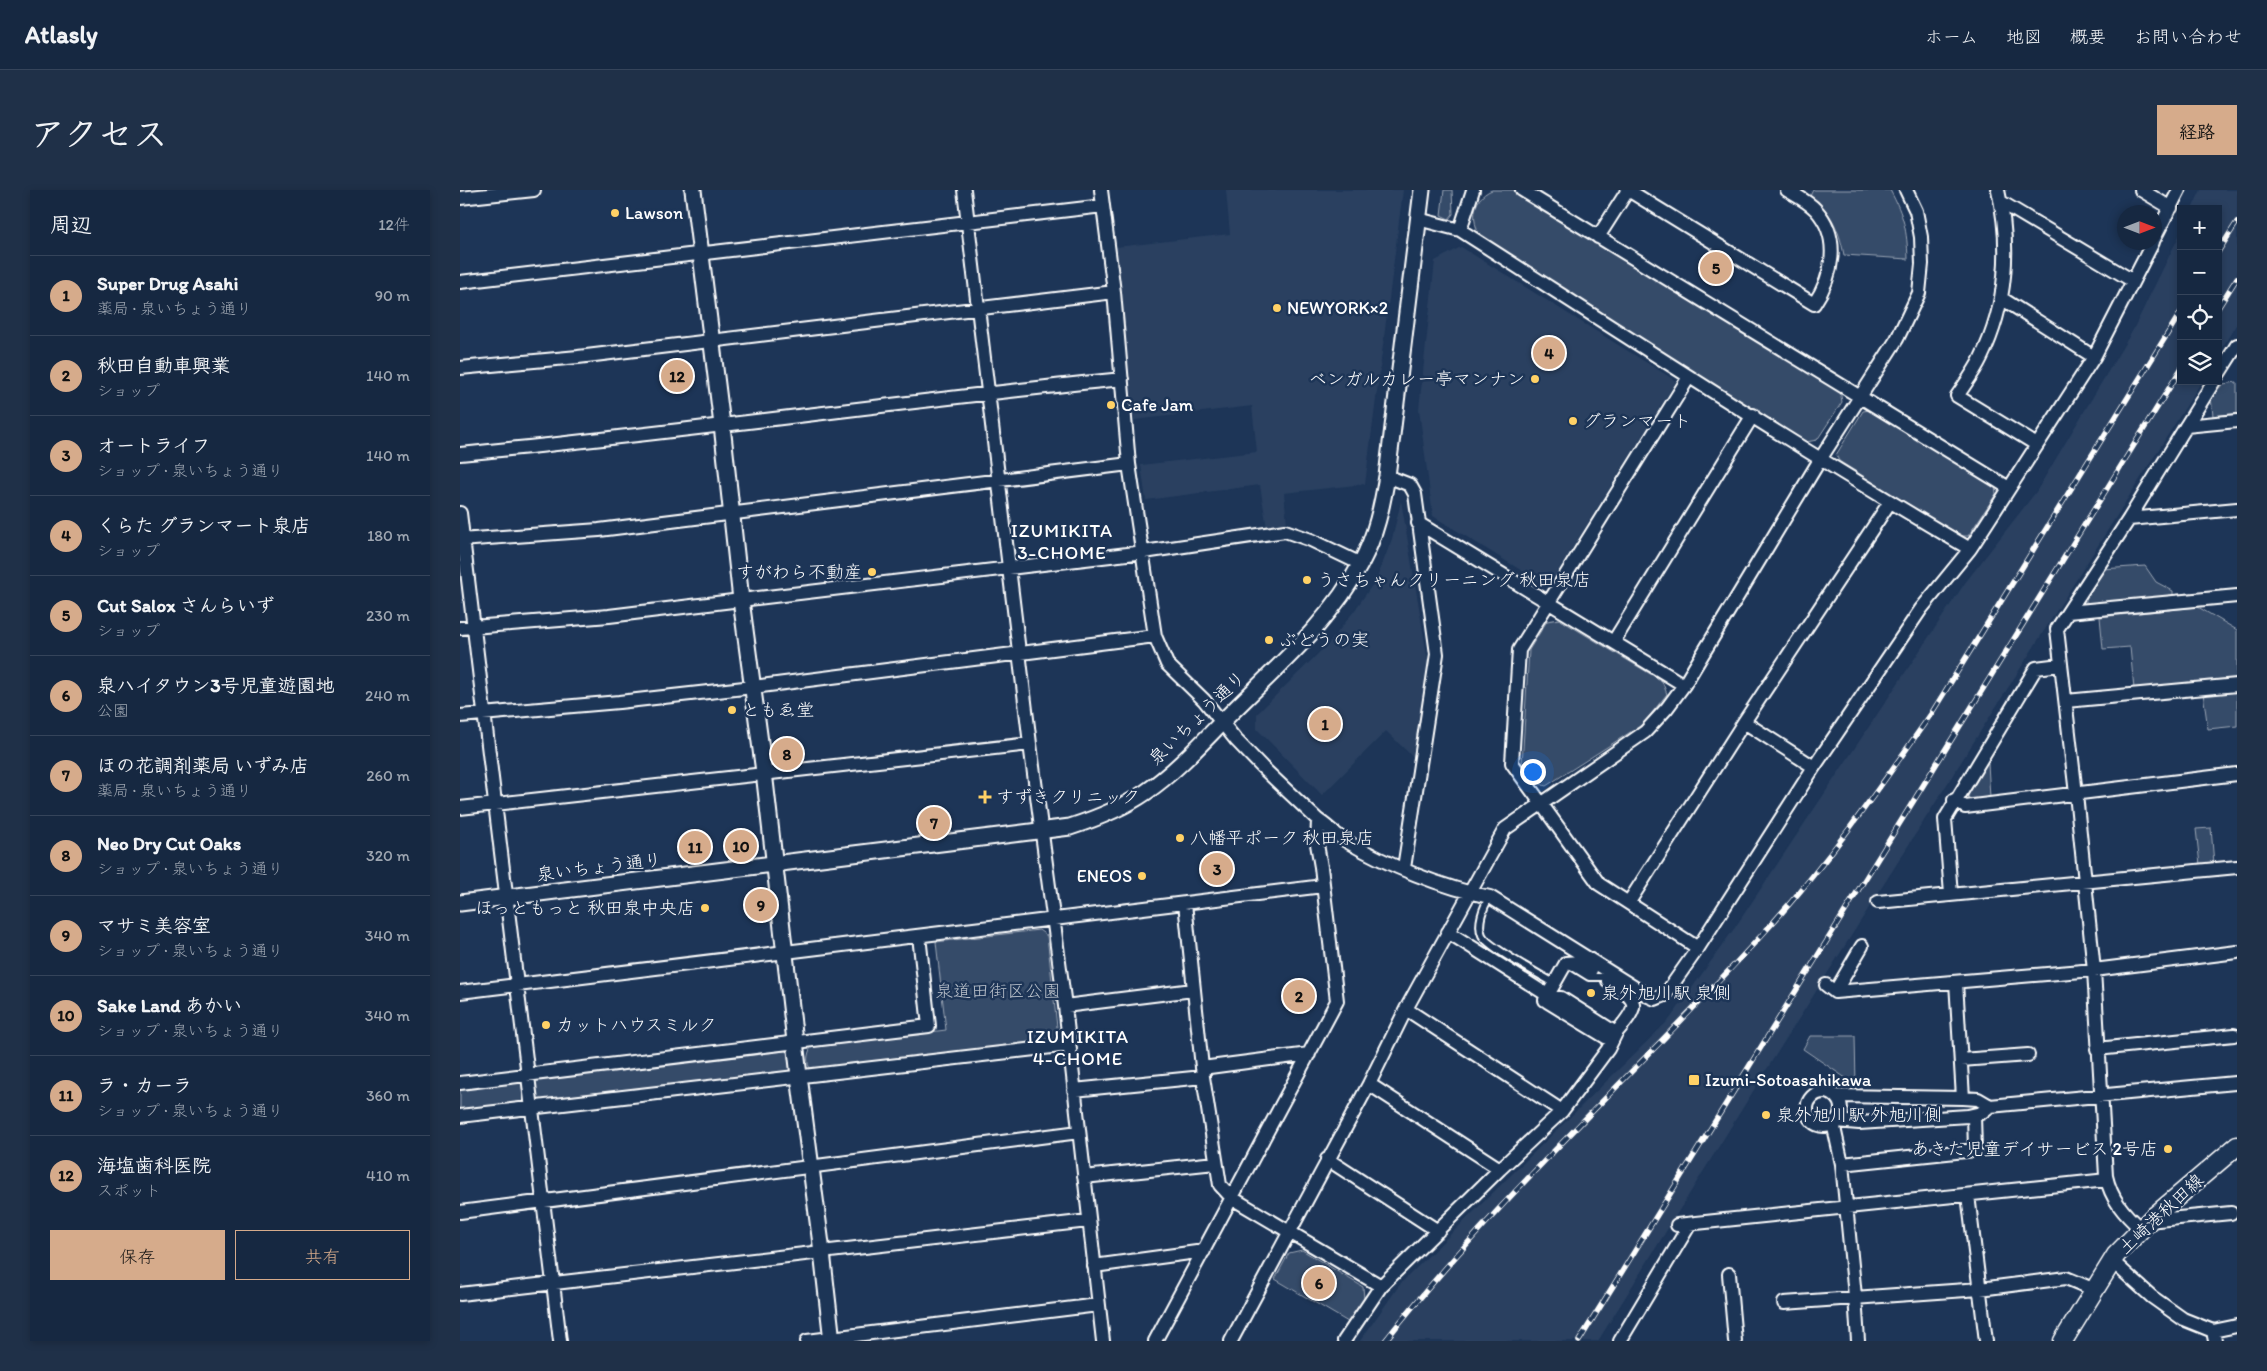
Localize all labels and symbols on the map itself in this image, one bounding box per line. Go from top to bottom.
place label: Lawson [625,202,683,224]
north arrow [2117,205,2162,250]
marker: Lawson [609,207,621,219]
pin: 5 [1700,249,1732,287]
place label: NEWYORK×2 [1287,297,1389,319]
marker: NEWYORK×2 [1271,302,1283,314]
pin: 4 [1533,334,1565,372]
pin: 12 [661,357,693,395]
place label: ベンガルカレー亭マンナン [1309,368,1525,390]
marker: ベンガルカレー亭マンナン [1529,373,1541,385]
place label: Cafe Jam [1121,394,1194,416]
marker: Cafe Jam [1105,399,1117,411]
place label: グランマート [1583,410,1691,432]
marker: グランマート [1567,415,1579,427]
district label: IZUMIKITA 3-CHOME [1011,519,1113,564]
place label: すがわら不動産 [736,561,862,583]
marker: すがわら不動産 [866,566,878,578]
place label: うさちゃんクリーニング 秋田泉店 [1317,569,1591,591]
marker: うさちゃんクリーニング 秋田泉店 [1301,574,1313,586]
place label: ぶどうの実 [1279,629,1369,651]
marker: ぶどうの実 [1263,634,1275,646]
street label: 泉いちょう通り [1144,666,1250,770]
place label: ともゑ堂 [742,699,814,721]
marker: ともゑ堂 [726,704,738,716]
pin: 1 [1309,705,1341,743]
pin: 8 [771,735,803,773]
your location [1520,759,1546,785]
place label: すずきクリニック [996,786,1140,808]
marker: すずきクリニック [978,790,992,804]
pin: 7 [918,804,950,842]
pin: 10 [725,827,757,865]
place label: 八幡平ポーク 秋田泉店 [1190,827,1374,849]
pin: 11 [679,828,711,866]
marker: 八幡平ポーク 秋田泉店 [1174,832,1186,844]
street label: 泉いちょう通り [535,848,663,886]
pin: 3 [1201,850,1233,888]
place label: ENEOS [1077,865,1132,887]
marker: ENEOS [1136,870,1148,882]
pin: 9 [745,886,777,924]
place label: ほっともっと 秋田泉中央店 [475,897,695,919]
marker: ほっともっと 秋田泉中央店 [699,902,711,914]
pin: 2 [1283,977,1315,1015]
park label: 泉道田街区公園 [935,980,1061,1002]
place label: 泉外旭川駅 泉側 [1601,982,1731,1004]
marker: 泉外旭川駅 泉側 [1585,987,1597,999]
place label: カットハウスミルク [556,1014,717,1036]
marker: カットハウスミルク [540,1019,552,1031]
district label: IZUMIKITA 4-CHOME [1027,1025,1129,1070]
place label: Izumi-Sotoasahikawa [1705,1069,1872,1091]
marker: Izumi-Sotoasahikawa [1687,1073,1701,1087]
place label: 泉外旭川駅 外旭川側 [1776,1104,1942,1126]
marker: 泉外旭川駅 外旭川側 [1760,1109,1772,1121]
place label: あきた児童デイサービス 2号店 [1911,1138,2158,1160]
marker: あきた児童デイサービス 2号店 [2162,1143,2174,1155]
street label: 土崎港秋田線 [2114,1169,2208,1259]
pin: 6 [1303,1264,1335,1302]

